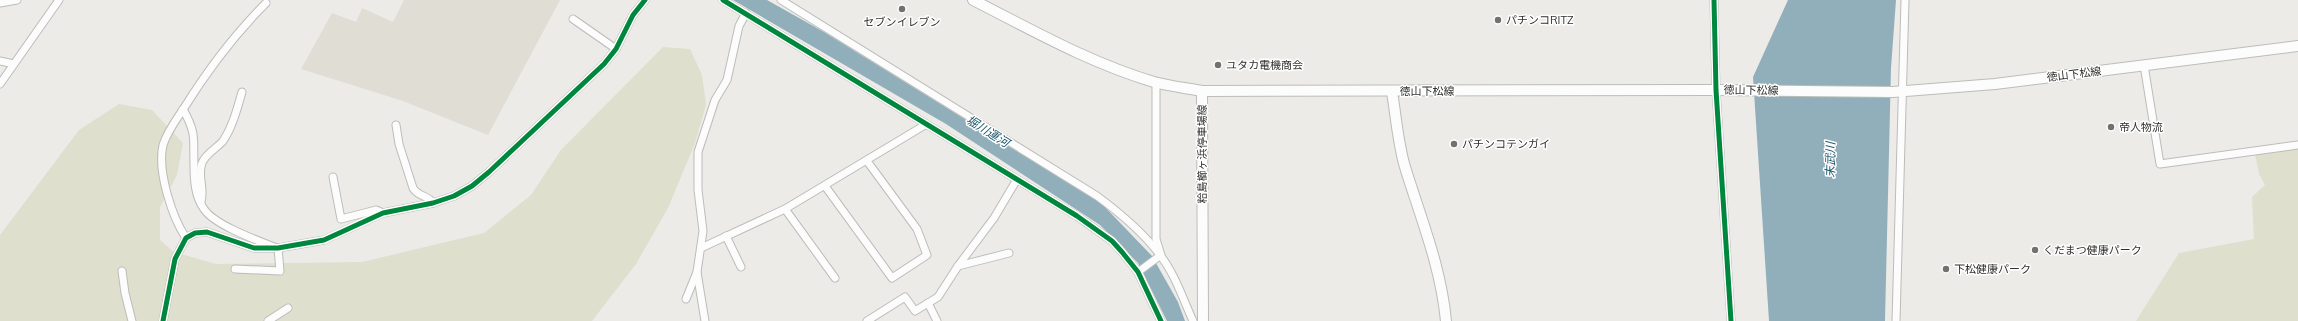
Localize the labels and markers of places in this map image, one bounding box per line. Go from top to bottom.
marker: セブンイレブン [897,4,907,14]
place label: パチンコRITZ [1506,13,1574,27]
place label: セブンイレブン [864,15,941,29]
marker: パチンコRITZ [1493,15,1503,25]
place label: ユタカ電機商会 [1226,58,1303,72]
marker: ユタカ電機商会 [1213,60,1223,70]
place label: 帝人物流 [2119,120,2163,134]
marker: 帝人物流 [2106,122,2116,132]
place label: パチンコテンガイ [1462,137,1550,151]
marker: パチンコテンガイ [1449,139,1459,149]
place label: くだまつ健康パーク [2043,243,2142,257]
marker: くだまつ健康パーク [2030,245,2040,255]
place label: 下松健康パーク [1954,262,2031,276]
marker: 下松健康パーク [1941,264,1951,274]

